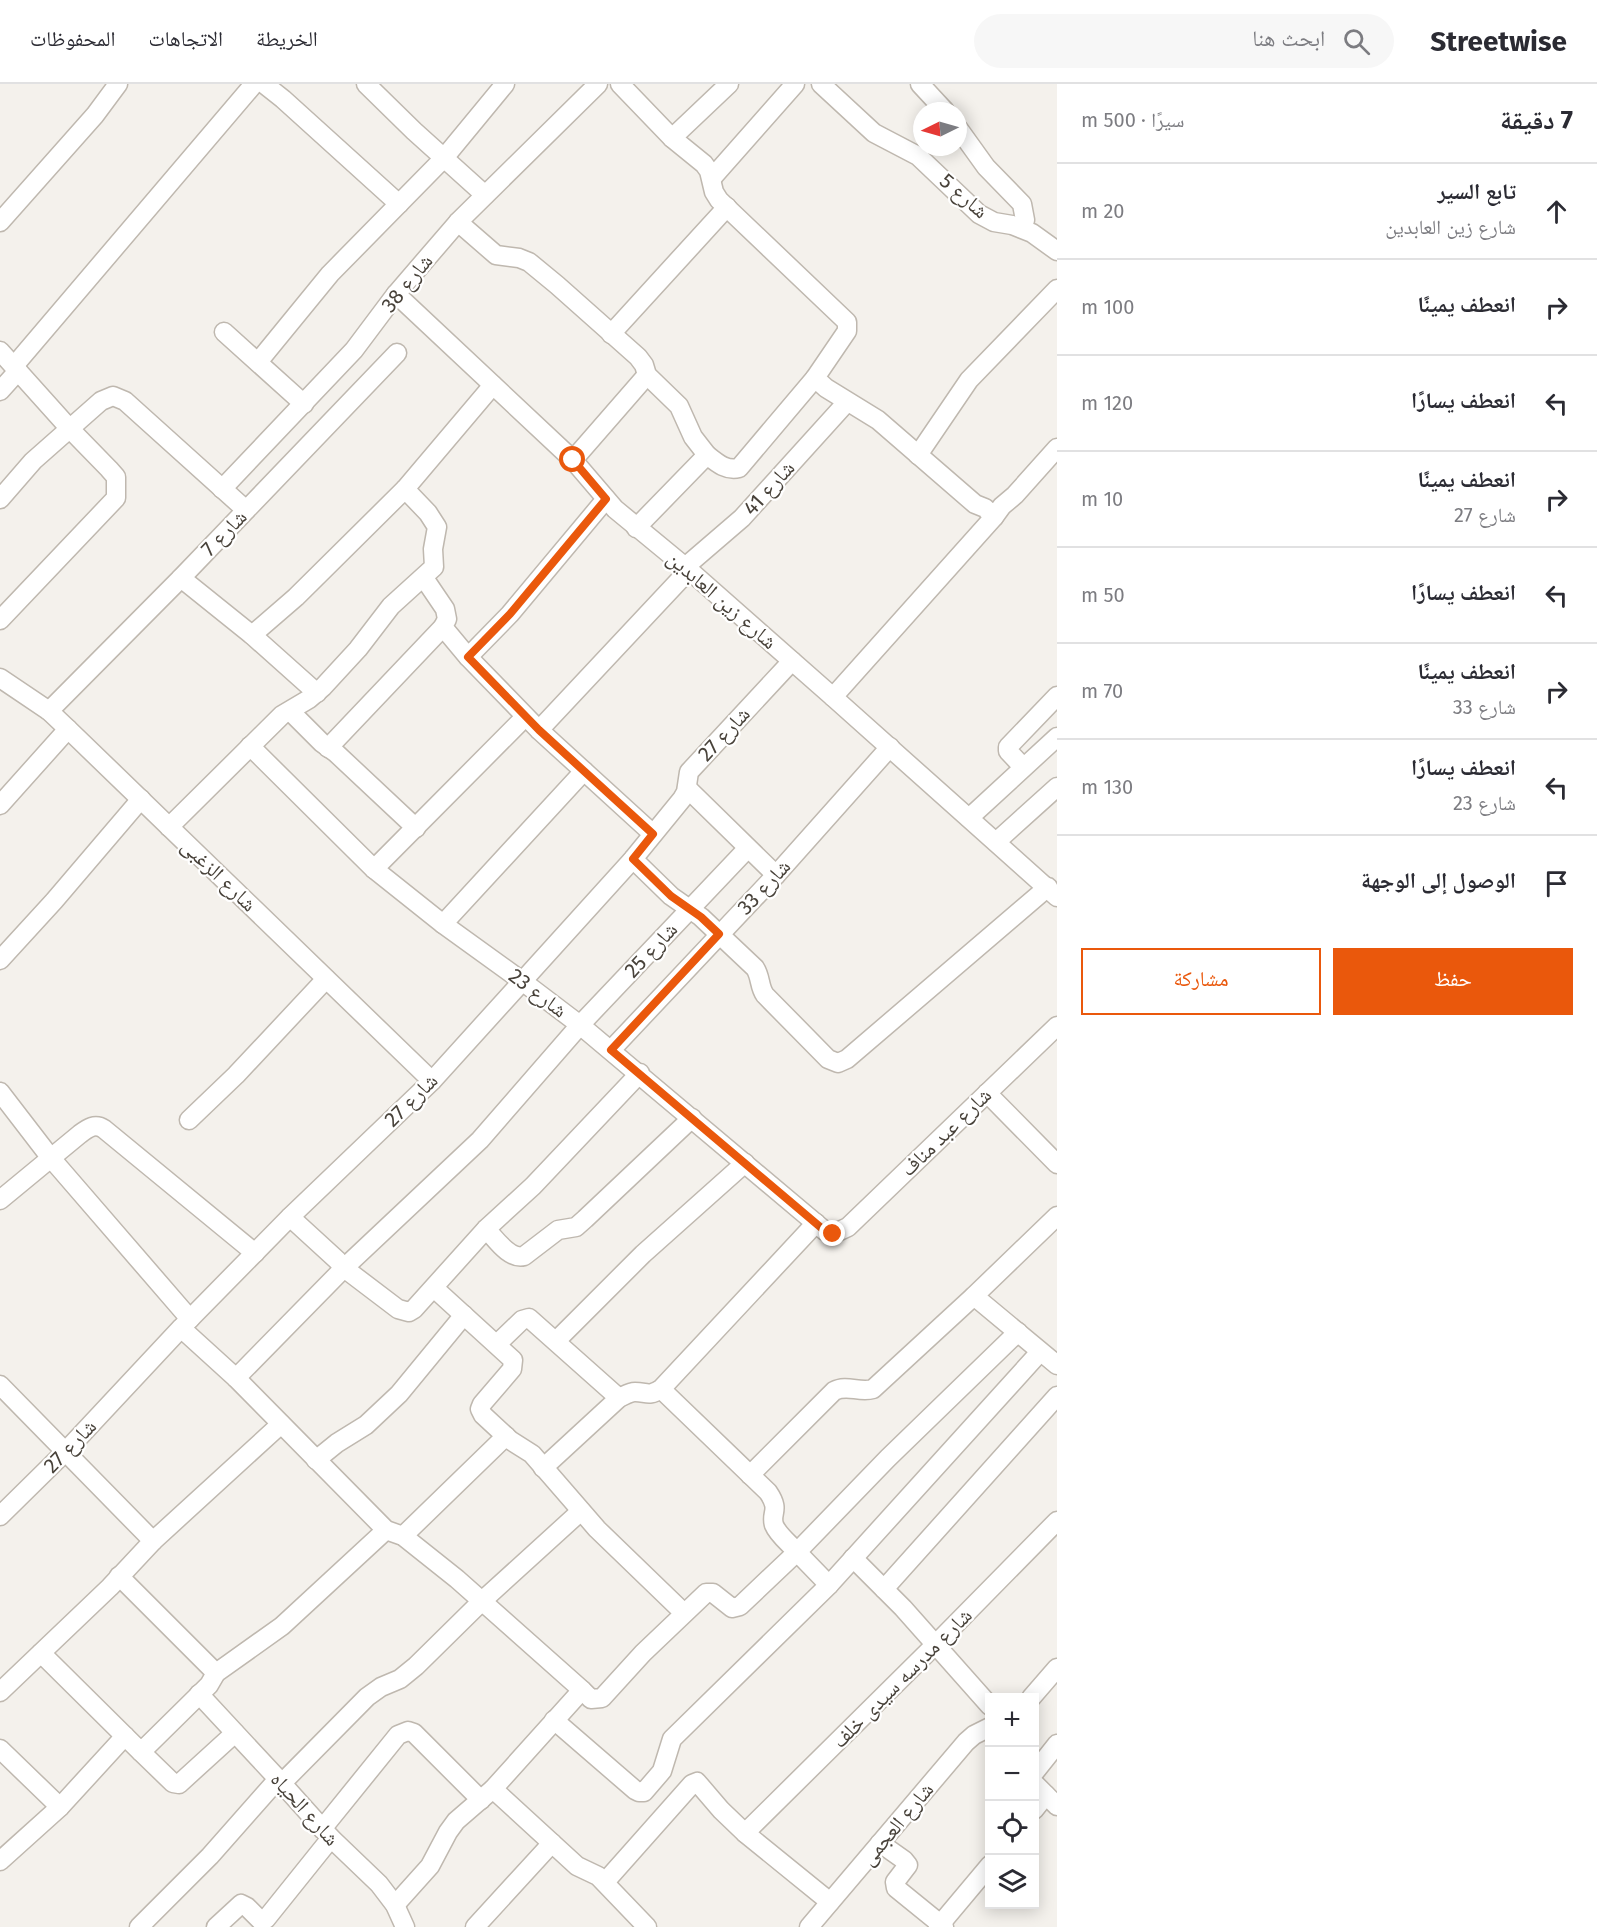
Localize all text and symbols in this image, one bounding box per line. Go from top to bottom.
search box [974,14,1394,68]
text: ابحث هنا [1252,25,1325,52]
icon: search [1340,25,1373,58]
text: Streetwise [1430,25,1567,58]
text: المحفوظات [30,26,115,52]
text: الاتجاهات [148,26,223,52]
text: الخريطة [256,26,318,52]
north arrow [913,102,967,156]
text: 7 دقيقة [1500,105,1573,136]
text: سيرًا · 500 m [1081,108,1184,132]
street label: شارع 5 [934,168,994,224]
text: تابع السير [1437,178,1516,205]
icon: ahead [1540,195,1573,228]
text: 20 m [1081,199,1125,223]
text: شارع زين العابدين [1385,215,1516,239]
street label: شارع 38 [376,249,438,317]
text: انعطف يمينًا [1417,291,1516,318]
icon: right [1540,291,1573,324]
text: 100 m [1081,295,1134,319]
text: انعطف يسارًا [1411,387,1516,414]
icon: left [1540,387,1573,420]
text: 120 m [1081,391,1133,415]
route start [559,446,585,472]
street label: شارع 41 [738,455,800,521]
text: انعطف يمينًا [1417,466,1516,493]
icon: right [1540,483,1573,516]
text: 10 m [1081,487,1123,511]
text: شارع 27 [1454,503,1516,527]
street label: شارع 7 [196,504,252,562]
street label: شارع زين العابدين [662,545,782,655]
text: انعطف يسارًا [1411,579,1516,606]
icon: left [1540,579,1573,612]
text: 50 m [1081,583,1125,607]
text: انعطف يمينًا [1417,658,1516,685]
icon: right [1540,675,1573,708]
text: 70 m [1081,679,1123,703]
text: شارع 33 [1453,695,1516,719]
street label: شارع 27 [692,701,756,767]
text: انعطف يسارًا [1411,754,1516,781]
icon: left [1540,771,1573,804]
text: 130 m [1081,775,1133,799]
text: شارع 23 [1453,791,1516,815]
street label: شارع الزغبى [176,833,262,917]
street label: شارع 33 [732,854,796,920]
text: الوصول إلى الوجهة [1361,867,1516,894]
icon: arrive [1540,867,1573,900]
street label: شارع 25 [619,917,683,983]
button: مشاركة [1081,948,1321,1015]
button: حفظ [1333,948,1573,1015]
street label: شارع 23 [504,963,572,1023]
street label: شارع 27 [379,1068,443,1132]
street label: شارع عبد مناف [895,1082,997,1182]
route end [819,1220,845,1246]
street label: شارع 27 [38,1414,102,1478]
street label: شارع مدرسه سيدى خلف [827,1603,977,1753]
map controls [985,1693,1039,1909]
button: + [985,1693,1039,1747]
button: − [985,1747,1039,1801]
street label: شارع الحياه [265,1767,345,1851]
street label: شارع العجمى [855,1777,939,1871]
button: locate [985,1801,1039,1855]
button: layers [985,1855,1039,1909]

